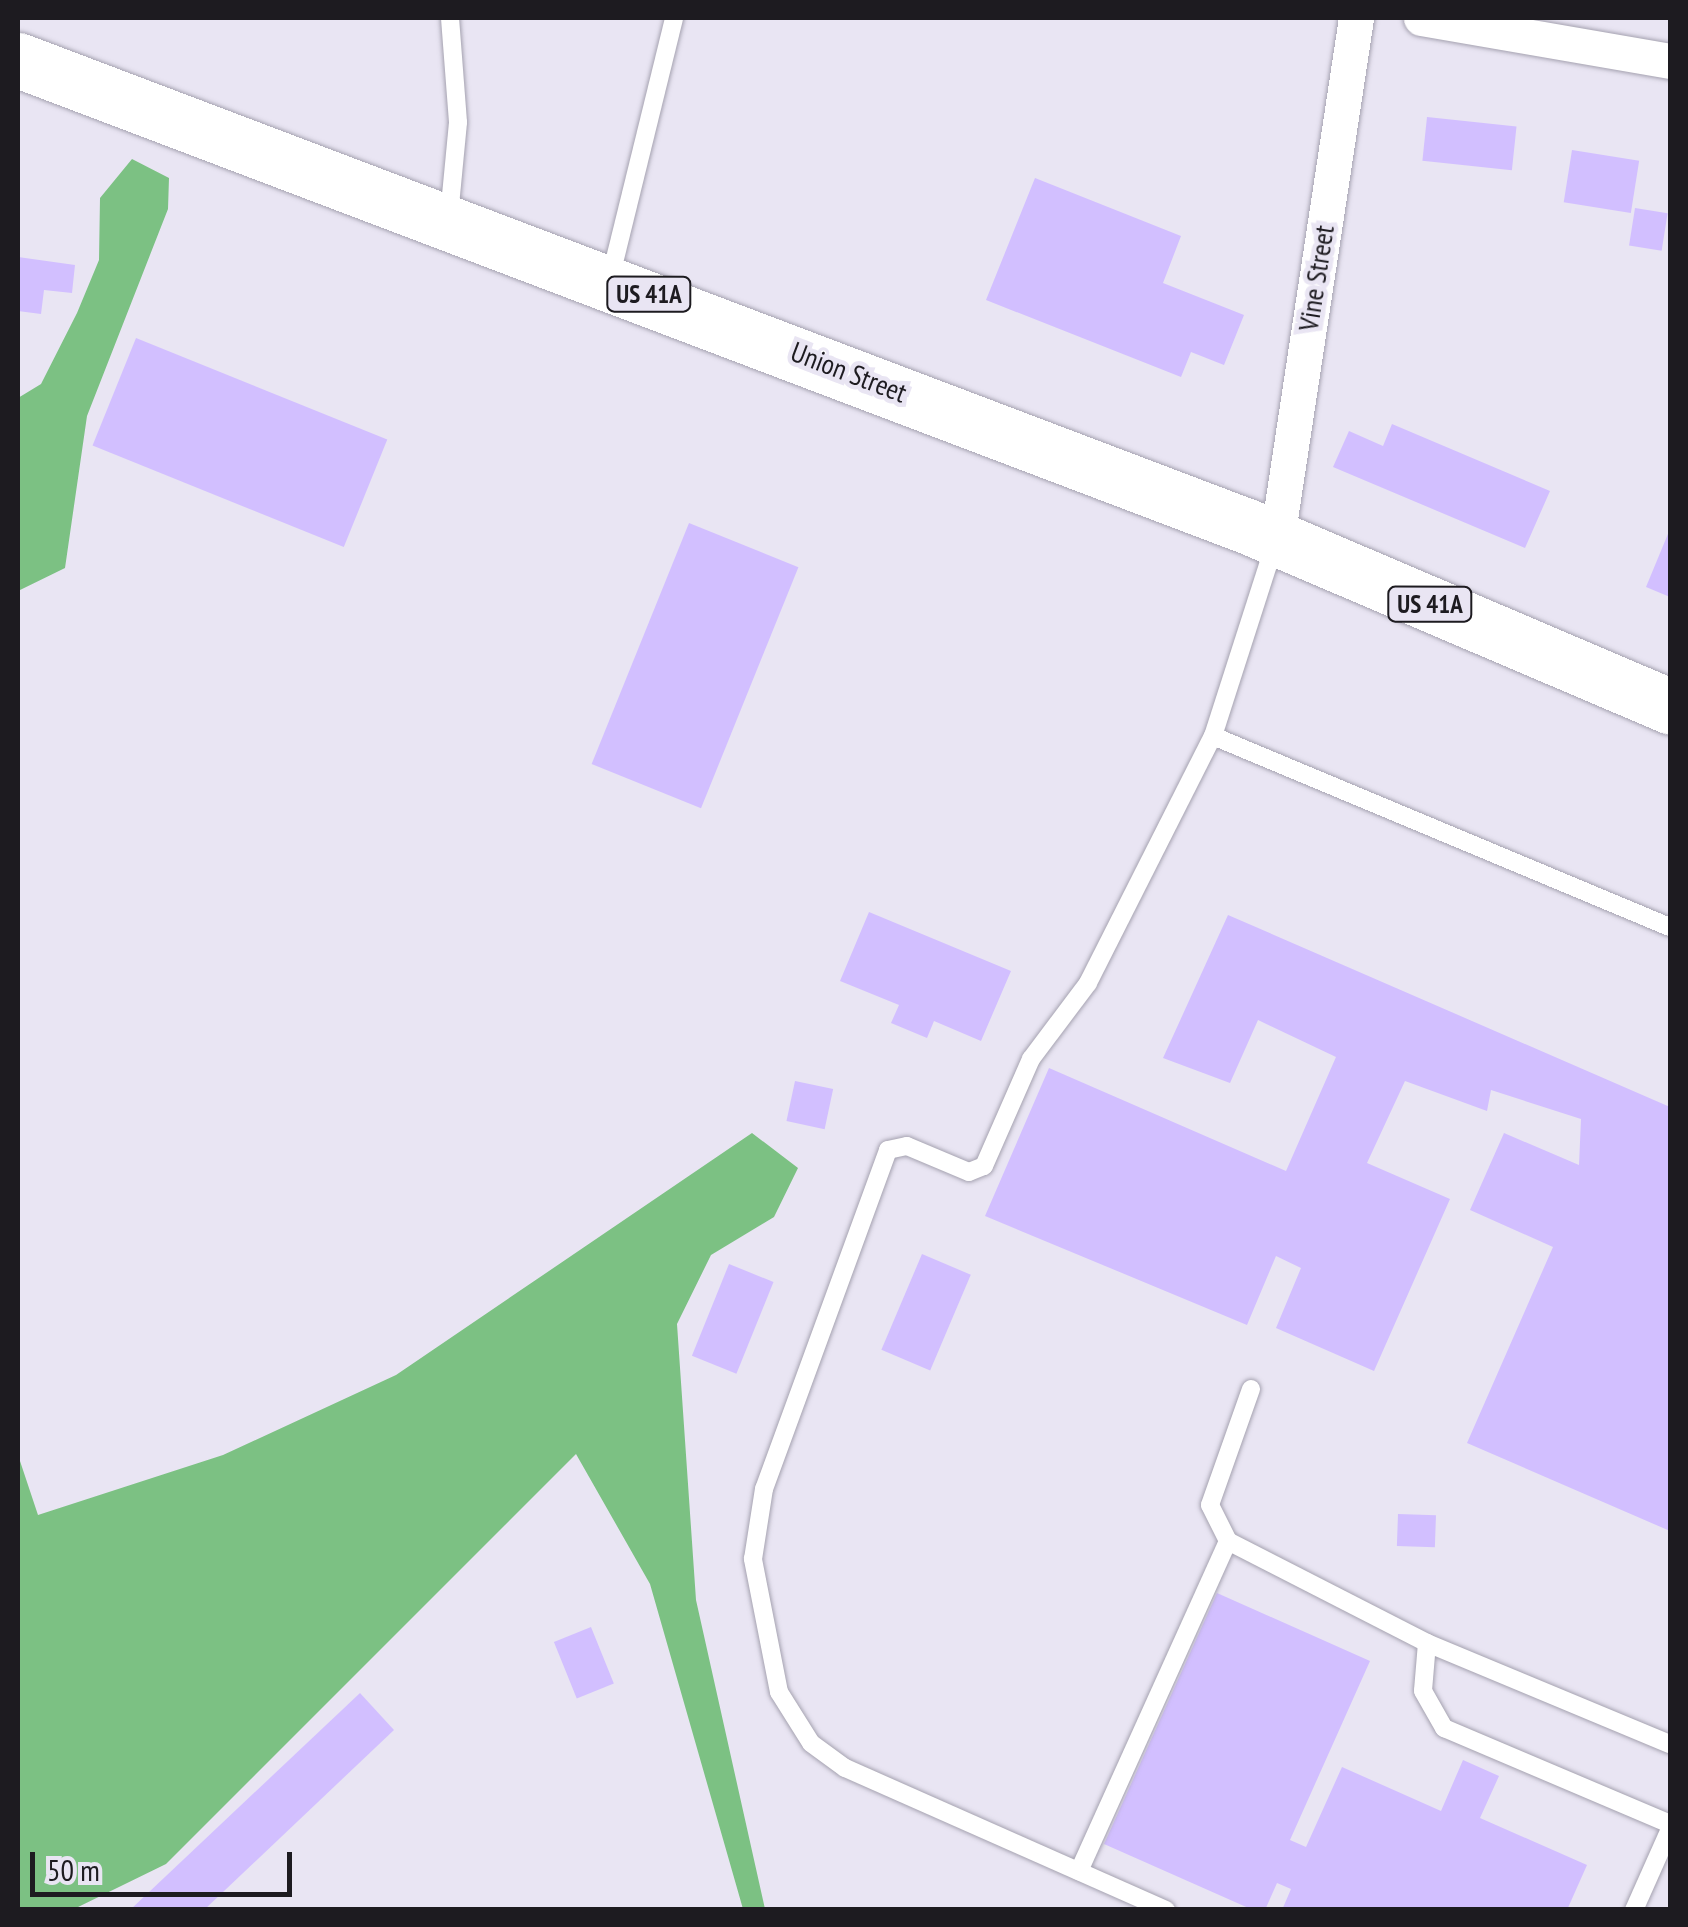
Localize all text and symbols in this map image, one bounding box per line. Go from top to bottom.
street label: Vine Street [1291,223,1341,333]
road number: US 41A [604,274,694,314]
street label: Union Street [786,335,912,409]
road number: US 41A [1385,584,1475,624]
scale bar [35,1832,298,1894]
text: 50 m [47,1850,100,1889]

